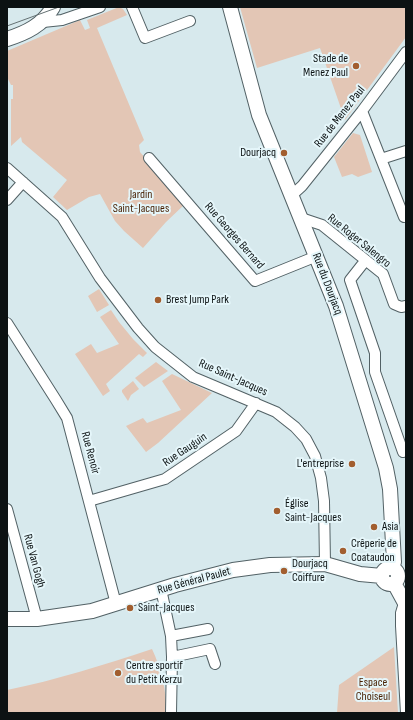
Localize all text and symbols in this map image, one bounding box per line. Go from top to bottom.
place label: Stade de Menez Paul [303,52,348,80]
marker: Stade de Menez Paul [351,61,361,71]
street label: Rue de Menez Paul [312,83,368,151]
place label: Dourjacq [240,146,276,160]
marker: Dourjacq [279,148,289,158]
park label: Jardin Saint-Jacques [113,188,169,216]
street label: Rue Georges Bernard [201,200,267,272]
street label: Rue Roger Salengro [324,211,394,271]
street label: Rue du Dourjacq [309,251,345,317]
place label: Brest Jump Park [166,293,229,307]
marker: Brest Jump Park [153,295,163,305]
street label: Rue Saint-Jacques [196,356,270,400]
street label: Rue Renoir [77,430,103,476]
street label: Rue Gauguin [160,430,210,470]
place label: L'entreprise [297,457,344,471]
marker: L'entreprise [347,459,357,469]
place label: Église Saint-Jacques [285,497,341,525]
marker: Église Saint-Jacques [272,506,282,516]
place label: Asia [382,520,398,534]
marker: Asia [369,522,379,532]
street label: Rue Van Gogh [20,533,48,589]
place label: Crêperie de Coataudon [351,537,397,565]
marker: Crêperie de Coataudon [338,546,348,556]
place label: Dourjacq Coiffure [292,557,328,585]
street label: Rue Général Paulet [156,564,232,598]
marker: Dourjacq Coiffure [279,566,289,576]
place label: Saint-Jacques [138,601,194,615]
marker: Saint-Jacques [125,603,135,613]
place label: Centre sportif du Petit Kerzu [126,659,183,687]
marker: Centre sportif du Petit Kerzu [113,668,123,678]
park label: Espace Choiseul [356,676,390,704]

